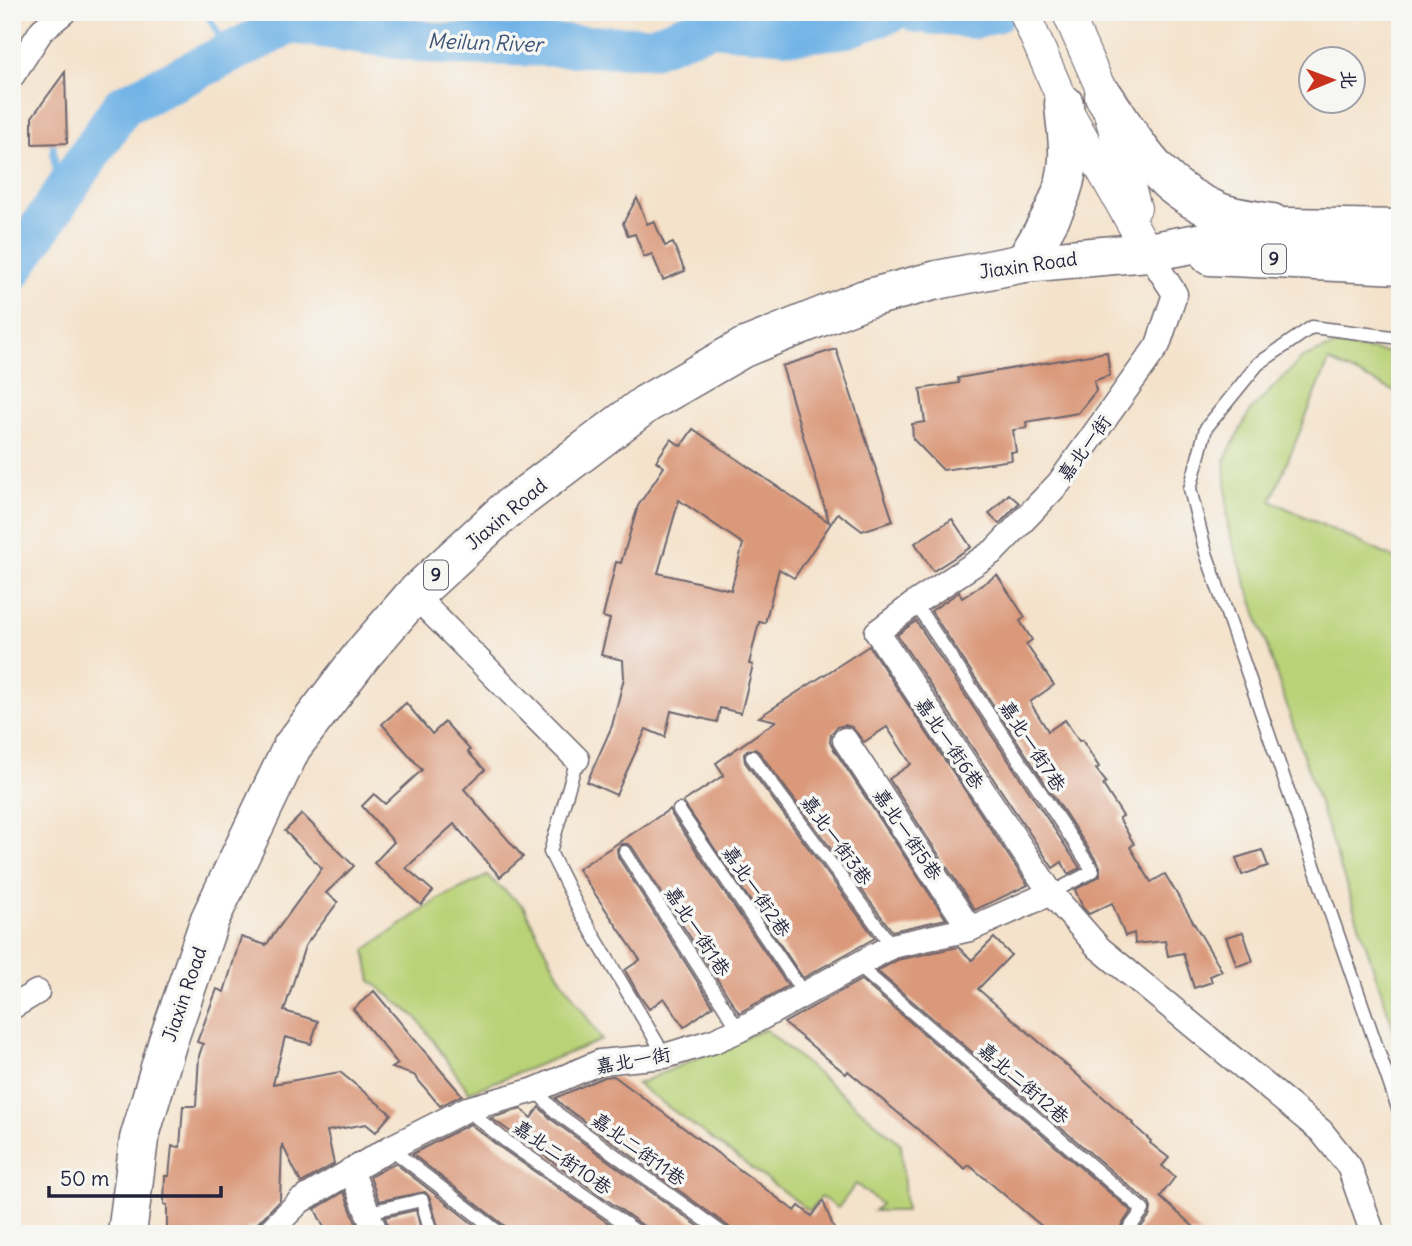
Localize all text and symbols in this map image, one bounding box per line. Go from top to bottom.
water label: Meilun River [427,27,545,58]
north arrow [1296,46,1366,116]
text: 北 [1337,70,1361,89]
road number: 9 [1262,244,1286,274]
street label: Jiaxin Road [977,246,1079,284]
street label: 嘉北一街 [1052,410,1116,486]
street label: Jiaxin Road [461,473,551,555]
road number: 9 [424,560,448,590]
street label: 嘉北一街6巷 [910,692,990,794]
street label: 嘉北一街7巷 [995,696,1071,796]
street label: 嘉北一街5巷 [868,783,948,885]
street label: 嘉北一街3巷 [796,790,878,890]
street label: 嘉北一街2巷 [718,841,796,941]
street label: 嘉北一街1巷 [660,881,736,981]
street label: Jiaxin Road [157,943,211,1045]
street label: 嘉北二街12巷 [973,1037,1075,1129]
street label: 嘉北一街 [593,1042,673,1078]
street label: 嘉北二街11巷 [587,1107,691,1191]
street label: 嘉北二街10巷 [509,1114,617,1200]
scale bar [49,1155,220,1199]
text: 50 m [60,1165,109,1192]

